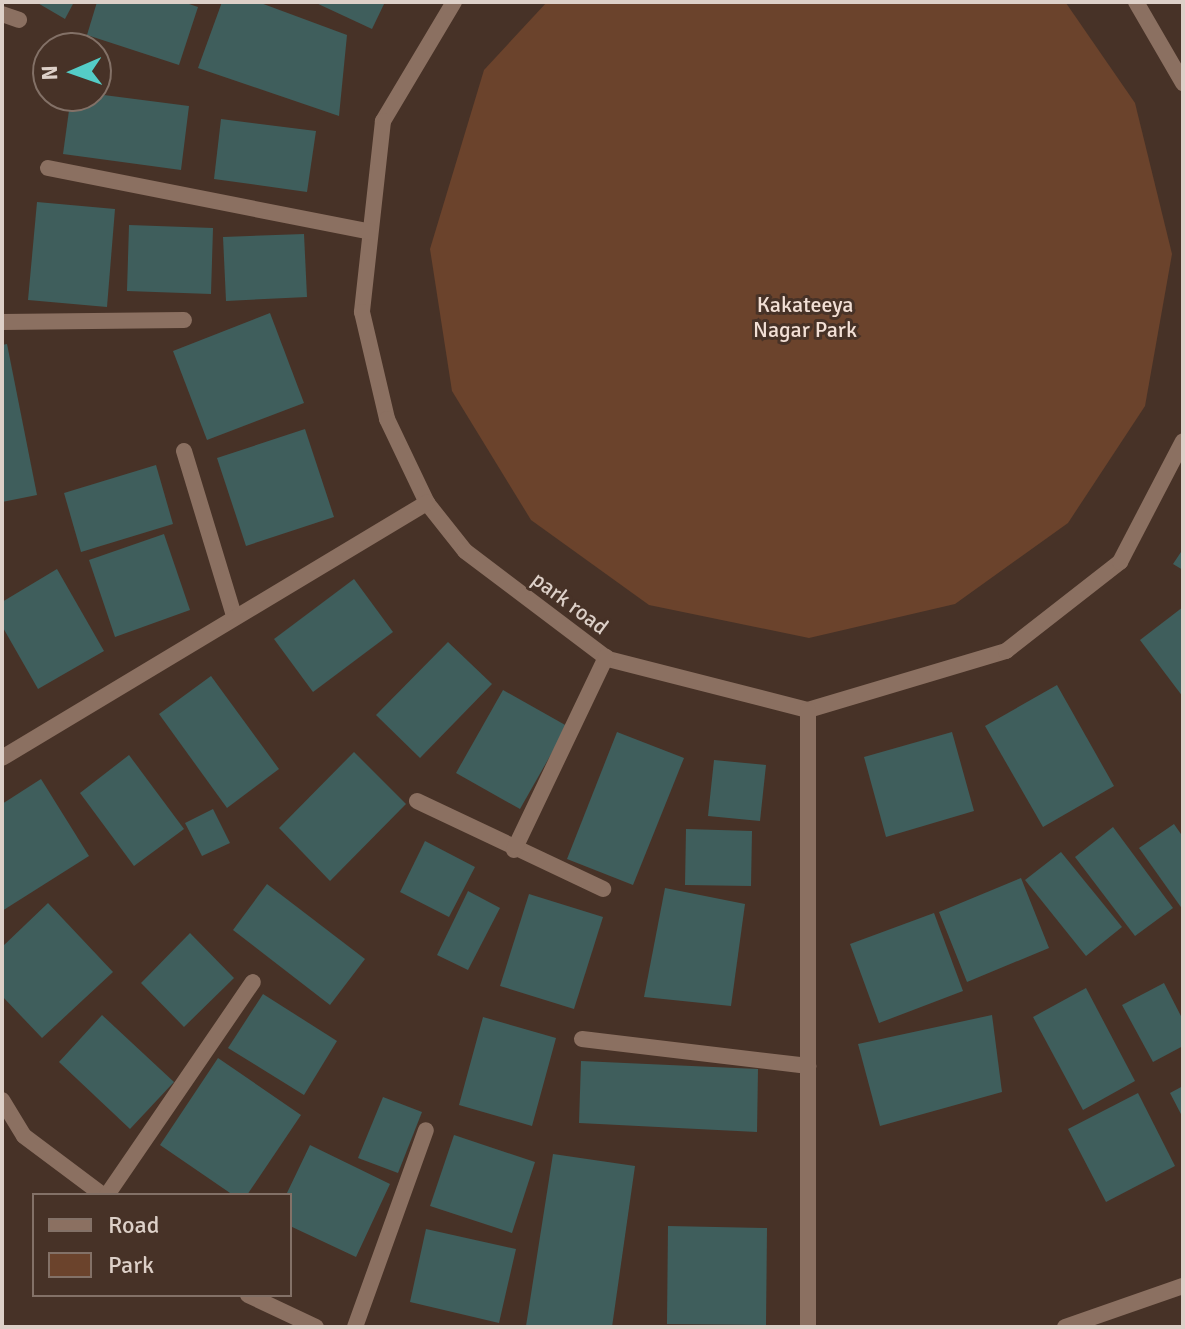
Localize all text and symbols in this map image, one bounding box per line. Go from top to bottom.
north arrow [32,32,112,112]
text: N [36,65,63,81]
park label: Kakateeya Nagar Park [753,291,857,342]
street label: park road [527,566,613,640]
legend [32,1193,292,1297]
text: Road [108,1210,159,1240]
text: Park [108,1250,154,1280]

